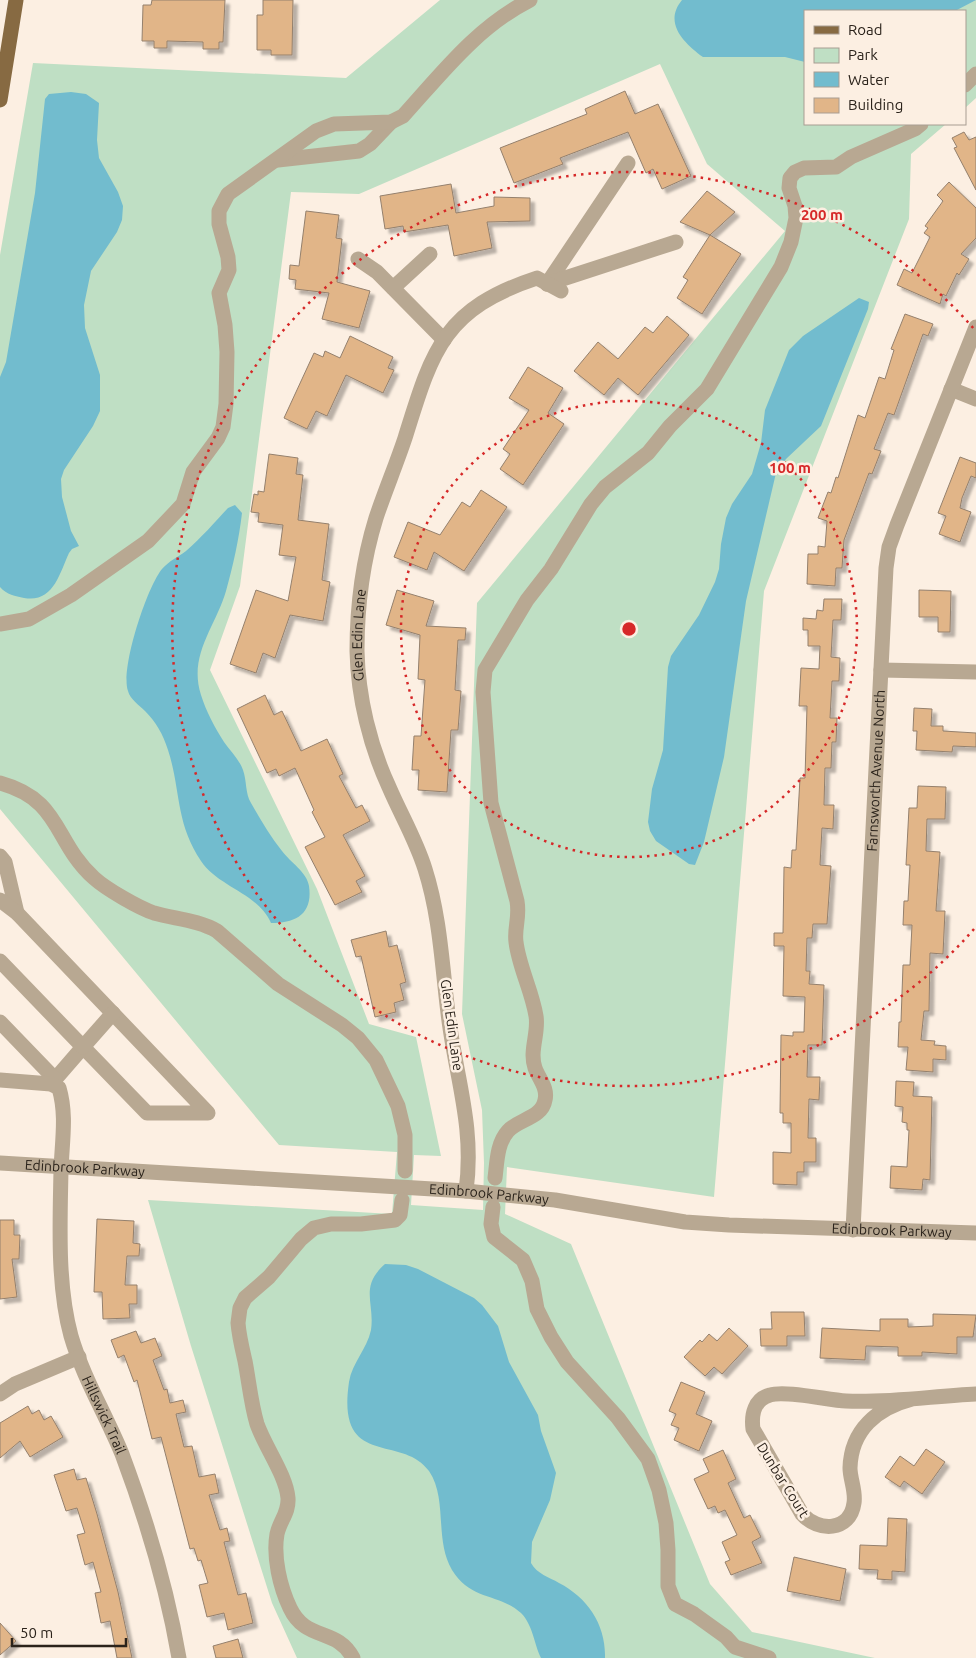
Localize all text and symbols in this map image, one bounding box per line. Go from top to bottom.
legend [804,10,966,125]
text: Road [848,21,883,38]
text: Park [848,46,878,63]
text: Water [848,71,889,88]
text: Building [848,96,903,113]
text: 200 m [801,206,843,223]
text: 100 m [769,459,811,476]
street label: Glen Edin Lane [349,588,369,682]
centre of rings [620,620,638,638]
street label: Farnsworth Avenue North [864,689,888,852]
street label: Glen Edin Lane [438,978,466,1072]
street label: Edinbrook Parkway [24,1157,146,1180]
street label: Edinbrook Parkway [429,1181,550,1207]
street label: Edinbrook Parkway [831,1220,952,1240]
street label: Hillswick Trail [79,1373,129,1457]
street label: Dunbar Court [754,1440,813,1521]
scale bar [12,1616,126,1648]
text: 50 m [20,1624,53,1641]

